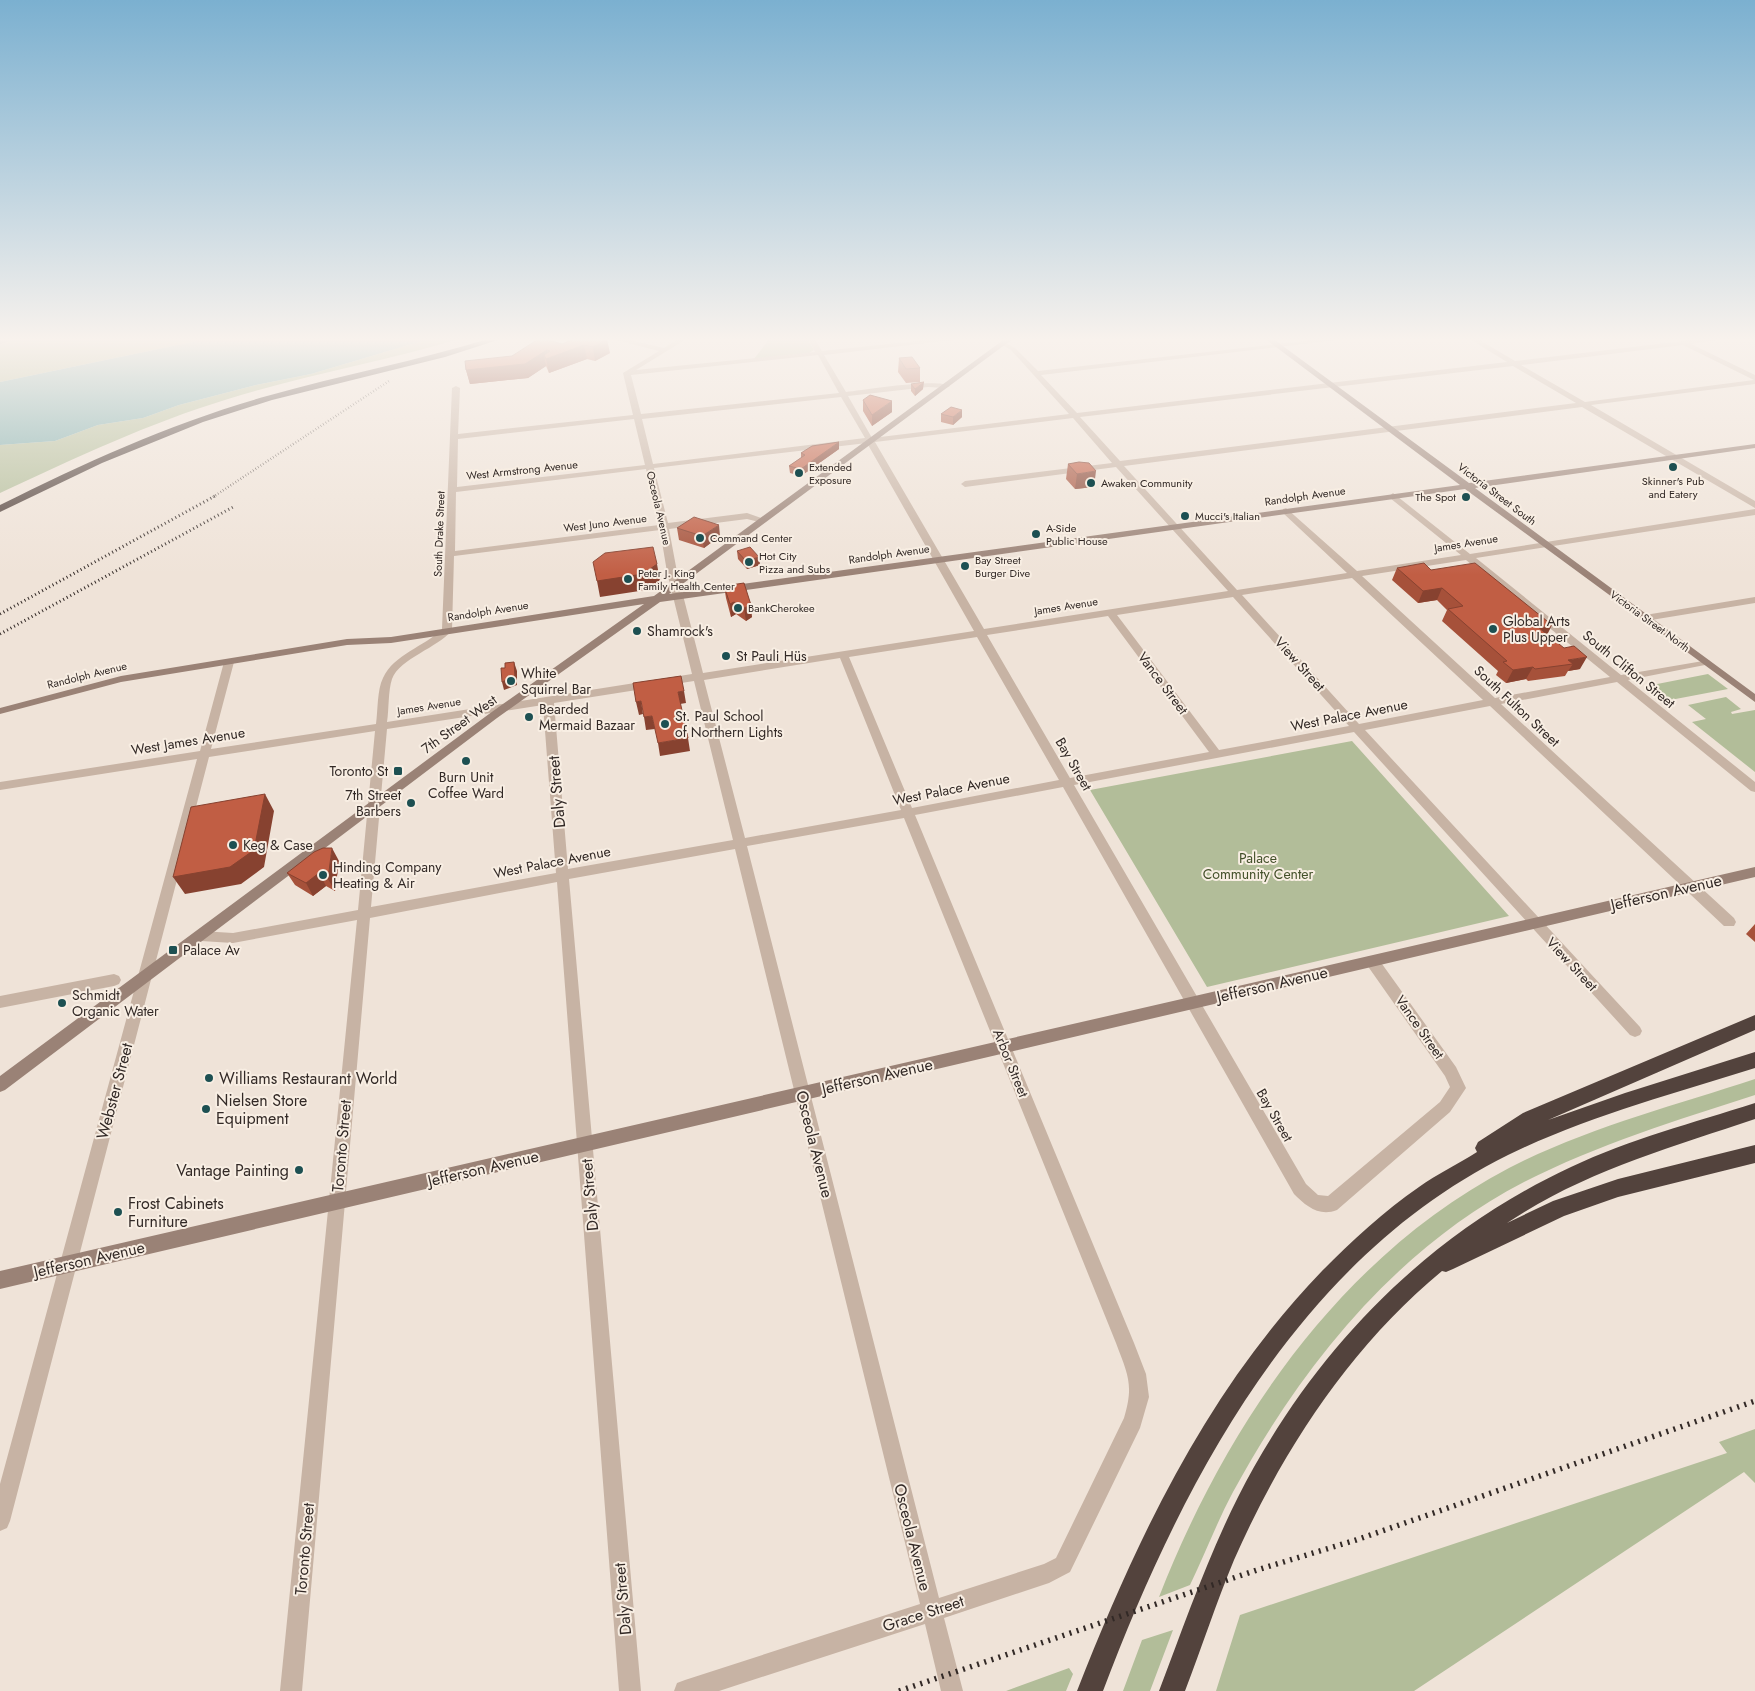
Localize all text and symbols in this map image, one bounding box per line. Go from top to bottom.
street label: West Armstrong Avenue [465,456,579,484]
place label: Extended Exposure [809,459,852,488]
street label: Victoria Street South [1454,459,1540,529]
marker: Skinner's Pub and Eatery [1667,461,1679,473]
marker: Extended Exposure [793,467,805,479]
street label: Osceola Avenue [643,469,675,547]
place label: Skinner's Pub and Eatery [1642,473,1704,502]
place label: Awaken Community [1101,475,1193,491]
marker: Awaken Community [1085,477,1097,489]
street label: Randolph Avenue [1263,482,1347,510]
place label: The Spot [1415,489,1456,505]
street label: South Drake Street [430,490,449,577]
marker: The Spot [1460,491,1472,503]
place label: Mucci's Italian [1195,508,1260,524]
street label: West Juno Avenue [562,510,648,536]
marker: Mucci's Italian [1179,510,1191,522]
place label: A-Side Public House [1046,520,1108,549]
marker: A-Side Public House [1030,528,1042,540]
place label: Command Center [710,530,793,546]
street label: James Avenue [1431,530,1499,556]
marker: Command Center [694,532,706,544]
street label: Randolph Avenue [847,540,931,568]
place label: Hot City Pizza and Subs [759,548,831,577]
place label: Bay Street Burger Dive [975,552,1031,581]
marker: Hot City Pizza and Subs [743,556,755,568]
marker: Bay Street Burger Dive [959,560,971,572]
place label: Peter J. King Family Health Center [638,565,735,594]
marker: Peter J. King Family Health Center [622,573,634,585]
street label: Victoria Street North [1607,586,1693,656]
street label: James Avenue [1031,593,1099,619]
street label: Randolph Avenue [446,597,530,625]
place label: BankCherokee [748,600,815,616]
marker: BankCherokee [732,602,744,614]
place label: Global Arts Plus Upper [1503,611,1570,647]
place label: Shamrock's [647,621,713,641]
marker: Global Arts Plus Upper [1487,623,1499,635]
marker: Shamrock's [631,625,643,637]
street label: South Clifton Street [1578,625,1680,713]
street label: View Street [1270,632,1330,696]
place label: St Pauli Hüs [736,646,807,666]
street label: Vance Street [1133,648,1193,719]
marker: St Pauli Hüs [720,650,732,662]
street label: Randolph Avenue [45,657,129,693]
street label: South Fulton Street [1470,661,1565,752]
place label: White Squirrel Bar [521,663,591,699]
marker: White Squirrel Bar [505,675,517,687]
street label: 7th Street West [417,689,501,758]
street label: James Avenue [394,693,462,719]
street label: West Palace Avenue [1289,694,1409,736]
place label: Bearded Mermaid Bazaar [539,699,635,735]
place label: St. Paul School of Northern Lights [675,706,783,742]
marker: Bearded Mermaid Bazaar [523,711,535,723]
marker: St. Paul School of Northern Lights [659,718,671,730]
street label: West James Avenue [130,722,246,760]
street label: Bay Street [1051,734,1098,795]
marker: Burn Unit Coffee Ward [460,755,472,767]
street label: Daly Street [542,755,571,829]
place label: Toronto St [329,761,389,781]
marker: Toronto St [392,765,404,777]
place label: Burn Unit Coffee Ward [428,767,504,803]
street label: West Palace Avenue [891,768,1011,810]
place label: 7th Street Barbers [345,785,402,821]
marker: 7th Street Barbers [405,797,417,809]
place label: Keg & Case [243,835,313,855]
marker: Keg & Case [227,839,239,851]
street label: West Palace Avenue [492,841,612,883]
park label: Palace Community Center [1203,848,1314,884]
place label: Hinding Company Heating & Air [333,857,442,893]
marker: Hinding Company Heating & Air [317,869,329,881]
street label: Jefferson Avenue [1606,869,1724,917]
street label: View Street [1542,933,1603,996]
place label: Palace Av [183,940,241,960]
marker: Palace Av [167,944,179,956]
street label: Jefferson Avenue [1212,961,1330,1009]
place label: Schmidt Organic Water [72,985,159,1021]
street label: Vance Street [1391,991,1450,1063]
marker: Schmidt Organic Water [56,997,68,1009]
street label: Arbor Street [988,1026,1034,1101]
street label: Webster Street [91,1040,138,1142]
street label: Jefferson Avenue [817,1053,935,1101]
place label: Williams Restaurant World [219,1067,397,1090]
marker: Williams Restaurant World [203,1072,215,1084]
street label: Bay Street [1252,1085,1299,1146]
street label: Osceola Avenue [790,1088,839,1200]
place label: Nielsen Store Equipment [216,1089,307,1130]
street label: Toronto Street [326,1099,357,1193]
marker: Nielsen Store Equipment [200,1103,212,1115]
street label: Jefferson Avenue [423,1145,541,1193]
street label: Daly Street [575,1158,604,1232]
place label: Vantage Painting [176,1159,289,1182]
marker: Vantage Painting [293,1164,305,1176]
place label: Frost Cabinets Furniture [128,1192,224,1233]
marker: Frost Cabinets Furniture [112,1206,124,1218]
street label: Jefferson Avenue [29,1236,147,1284]
street label: Osceola Avenue [888,1481,937,1593]
street label: Toronto Street [289,1502,320,1596]
street label: Daly Street [608,1562,637,1636]
street label: Grace Street [879,1589,967,1637]

